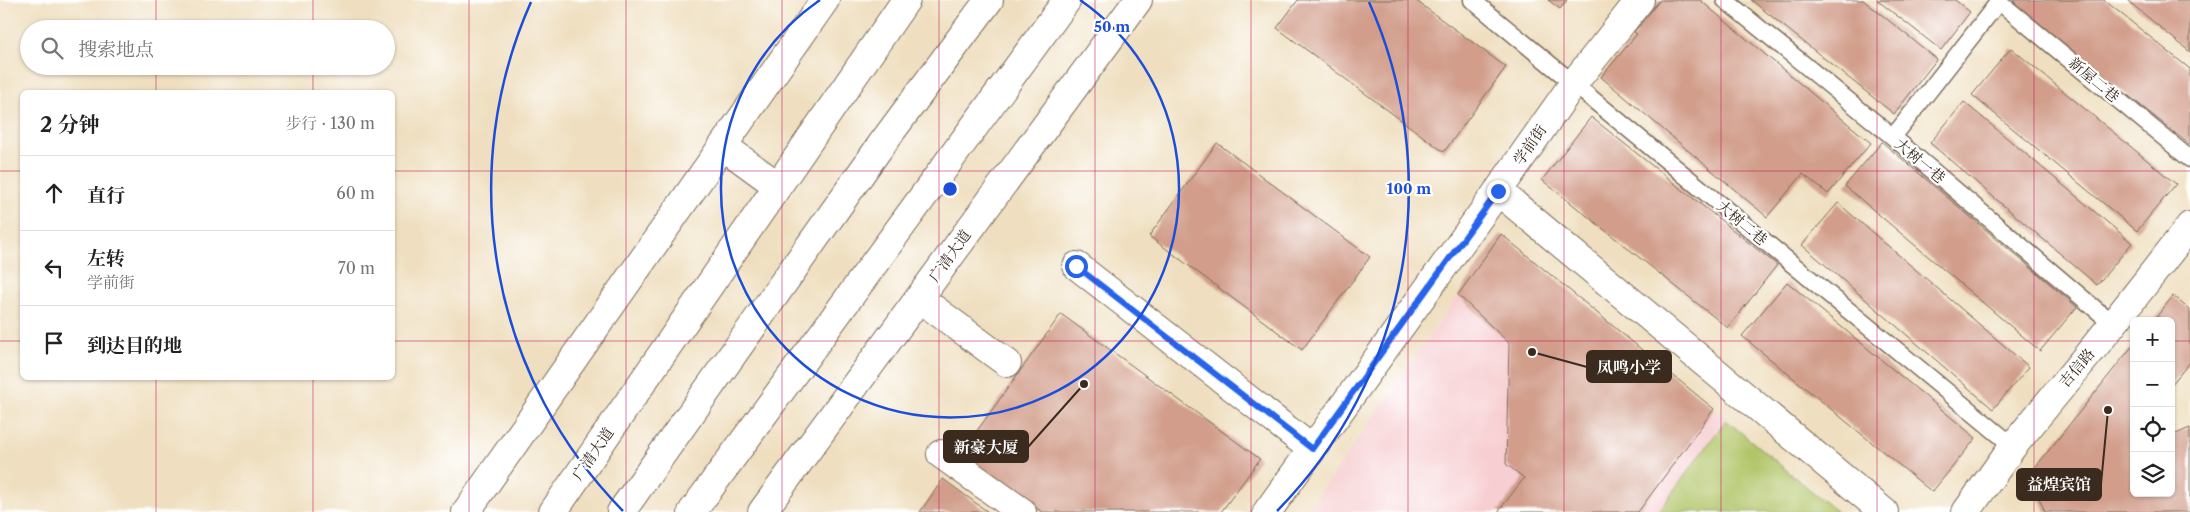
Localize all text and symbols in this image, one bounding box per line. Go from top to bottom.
text: 50 m [1094,17,1130,36]
search box [20,20,395,75]
icon: search [38,34,66,62]
text: 搜索地点 [78,38,154,61]
street label: 新屋二巷 [2065,53,2123,106]
text: 2 分钟 [40,112,100,137]
text: 步行 · 130 m [285,113,375,133]
street label: 学前街 [1509,121,1550,169]
street label: 大树一巷 [1891,134,1949,187]
icon: ahead [40,179,68,207]
text: 100 m [1387,179,1431,198]
centre of rings [941,180,959,198]
route end [1487,180,1510,203]
text: 60 m [336,183,375,203]
text: 直行 [87,184,125,207]
street label: 大树二巷 [1713,196,1771,249]
street label: 广清大道 [924,226,975,286]
text: 左转 [87,247,125,270]
icon: left [40,254,68,282]
route start [1065,255,1088,278]
text: 70 m [338,258,375,278]
text: 学前街 [87,272,135,292]
map controls [2130,317,2175,497]
button: + [2130,317,2175,362]
icon: arrive [40,329,68,357]
text: 到达目的地 [87,334,182,357]
street label: 吉信路 [2055,344,2098,391]
callout: 凤鸣小学 [1587,351,1671,382]
text: 凤鸣小学 [1597,357,1661,377]
button: − [2130,362,2175,407]
button: locate [2130,407,2175,452]
street label: 广清大道 [568,424,618,484]
callout: 新豪大厦 [944,431,1028,462]
text: 新豪大厦 [954,437,1018,457]
button: layers [2130,452,2175,497]
callout: 益煌宾馆 [2017,469,2101,500]
text: 益煌宾馆 [2027,474,2091,494]

